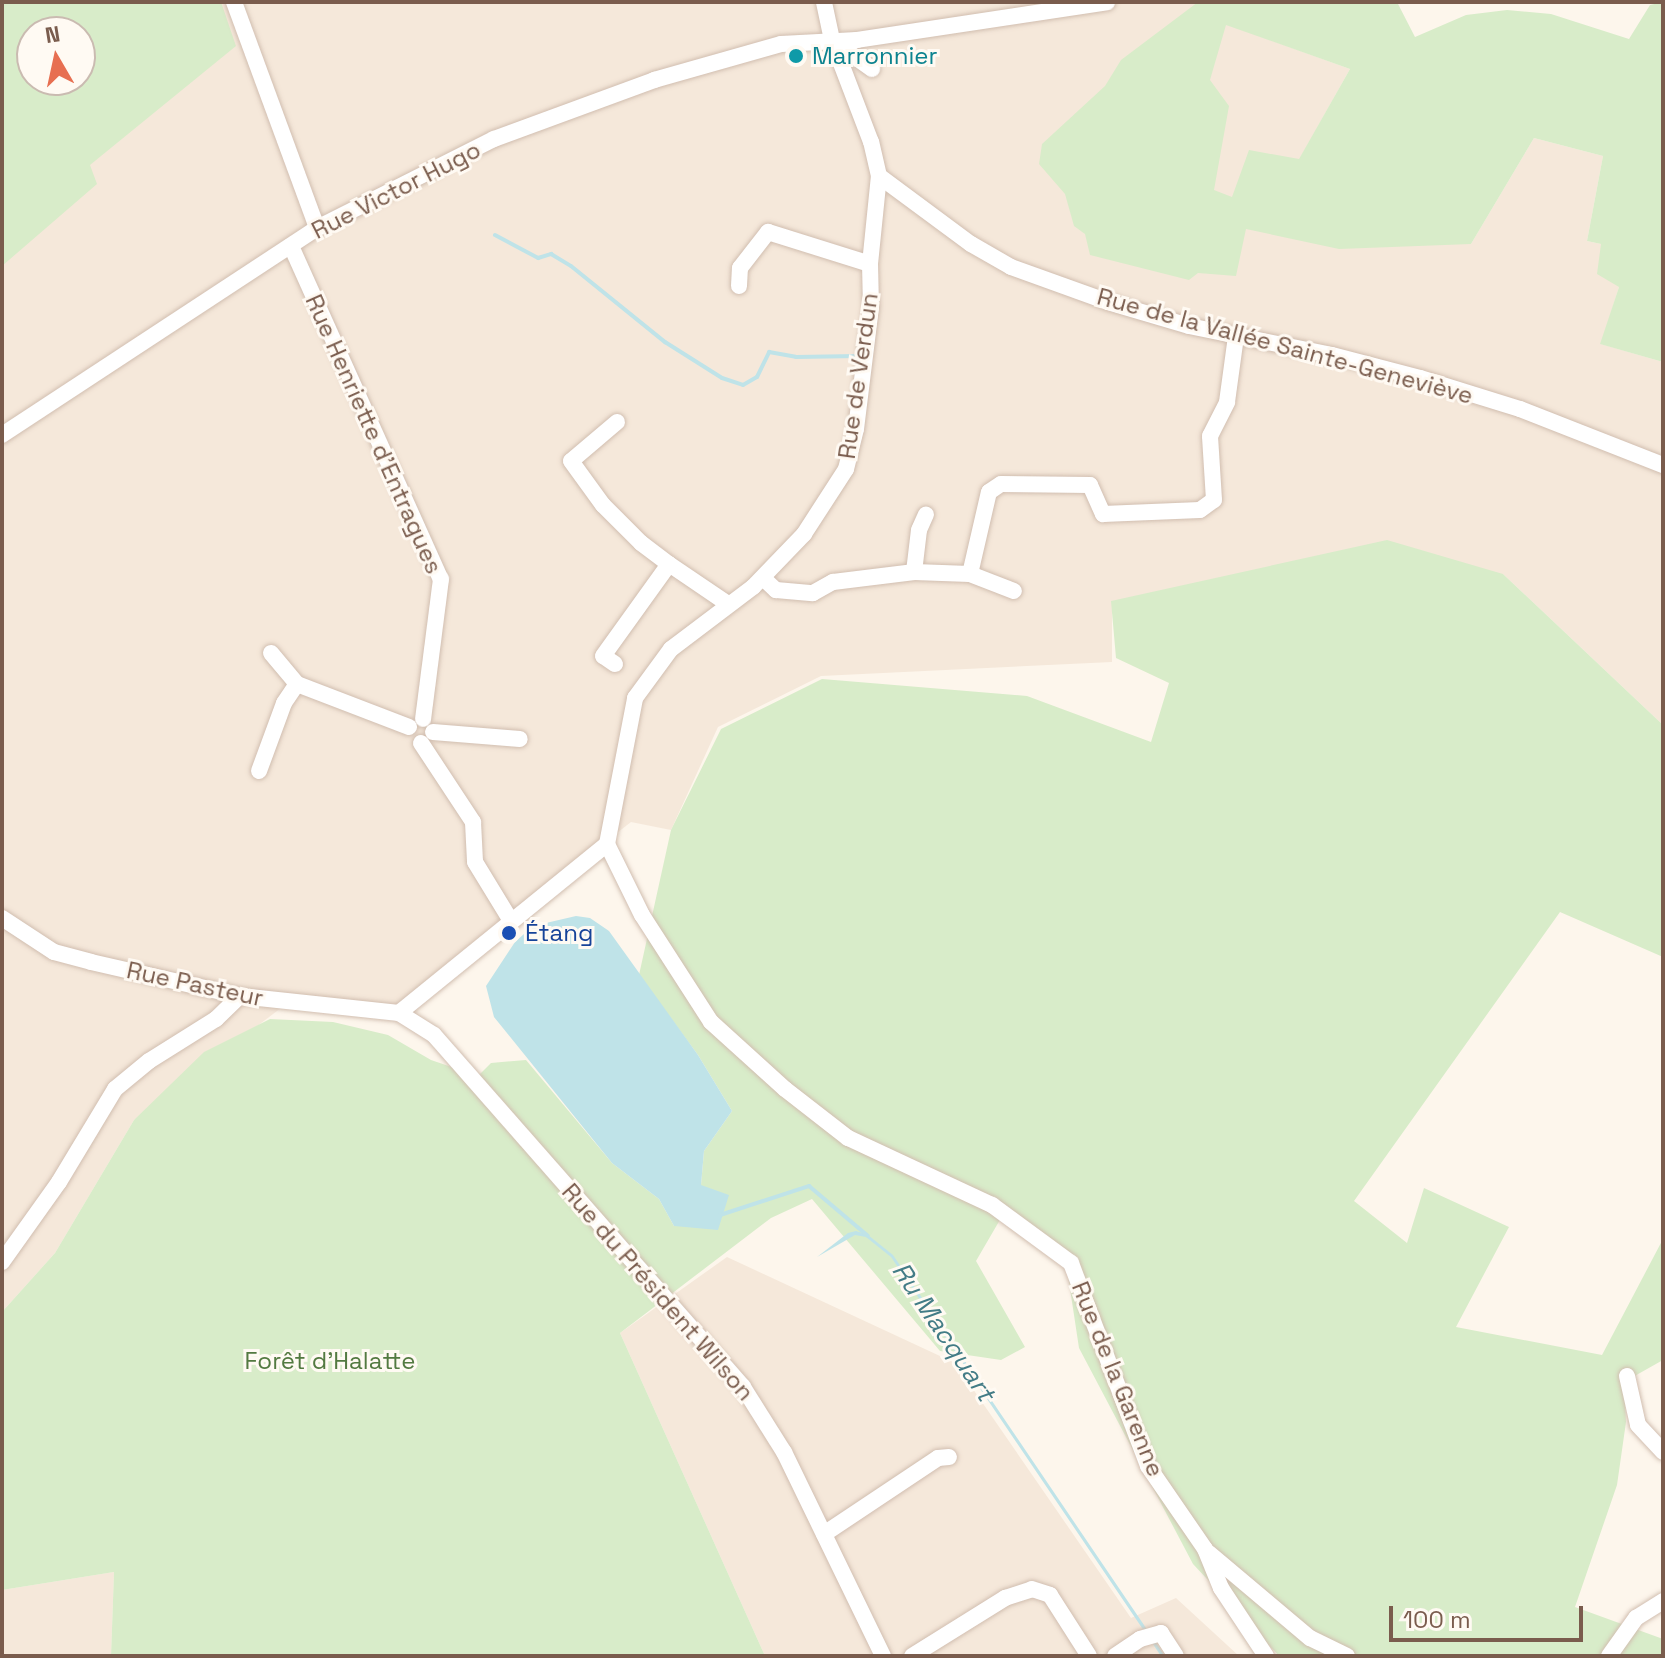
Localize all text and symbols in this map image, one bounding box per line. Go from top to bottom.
north arrow [16,16,96,96]
text: N [43,19,62,49]
place label: Marronnier [812,42,938,70]
marker: Marronnier [787,47,805,65]
street label: Rue Victor Hugo [307,135,485,245]
street label: Rue de la Vallée Sainte-Geneviève [1094,282,1476,410]
street label: Rue Henriette d'Entragues [299,290,449,578]
street label: Rue de Verdun [832,291,884,461]
place label: Étang [525,919,593,947]
marker: Étang [500,924,518,942]
street label: Rue Pasteur [124,955,266,1013]
street label: Rue du Président Wilson [556,1177,760,1407]
water label: Ru Macquart [885,1257,1001,1407]
street label: Rue de la Garenne [1066,1277,1170,1481]
park label: Forêt d'Halatte [245,1347,415,1375]
scale bar [1393,1590,1587,1640]
text: 100 m [1403,1604,1471,1635]

